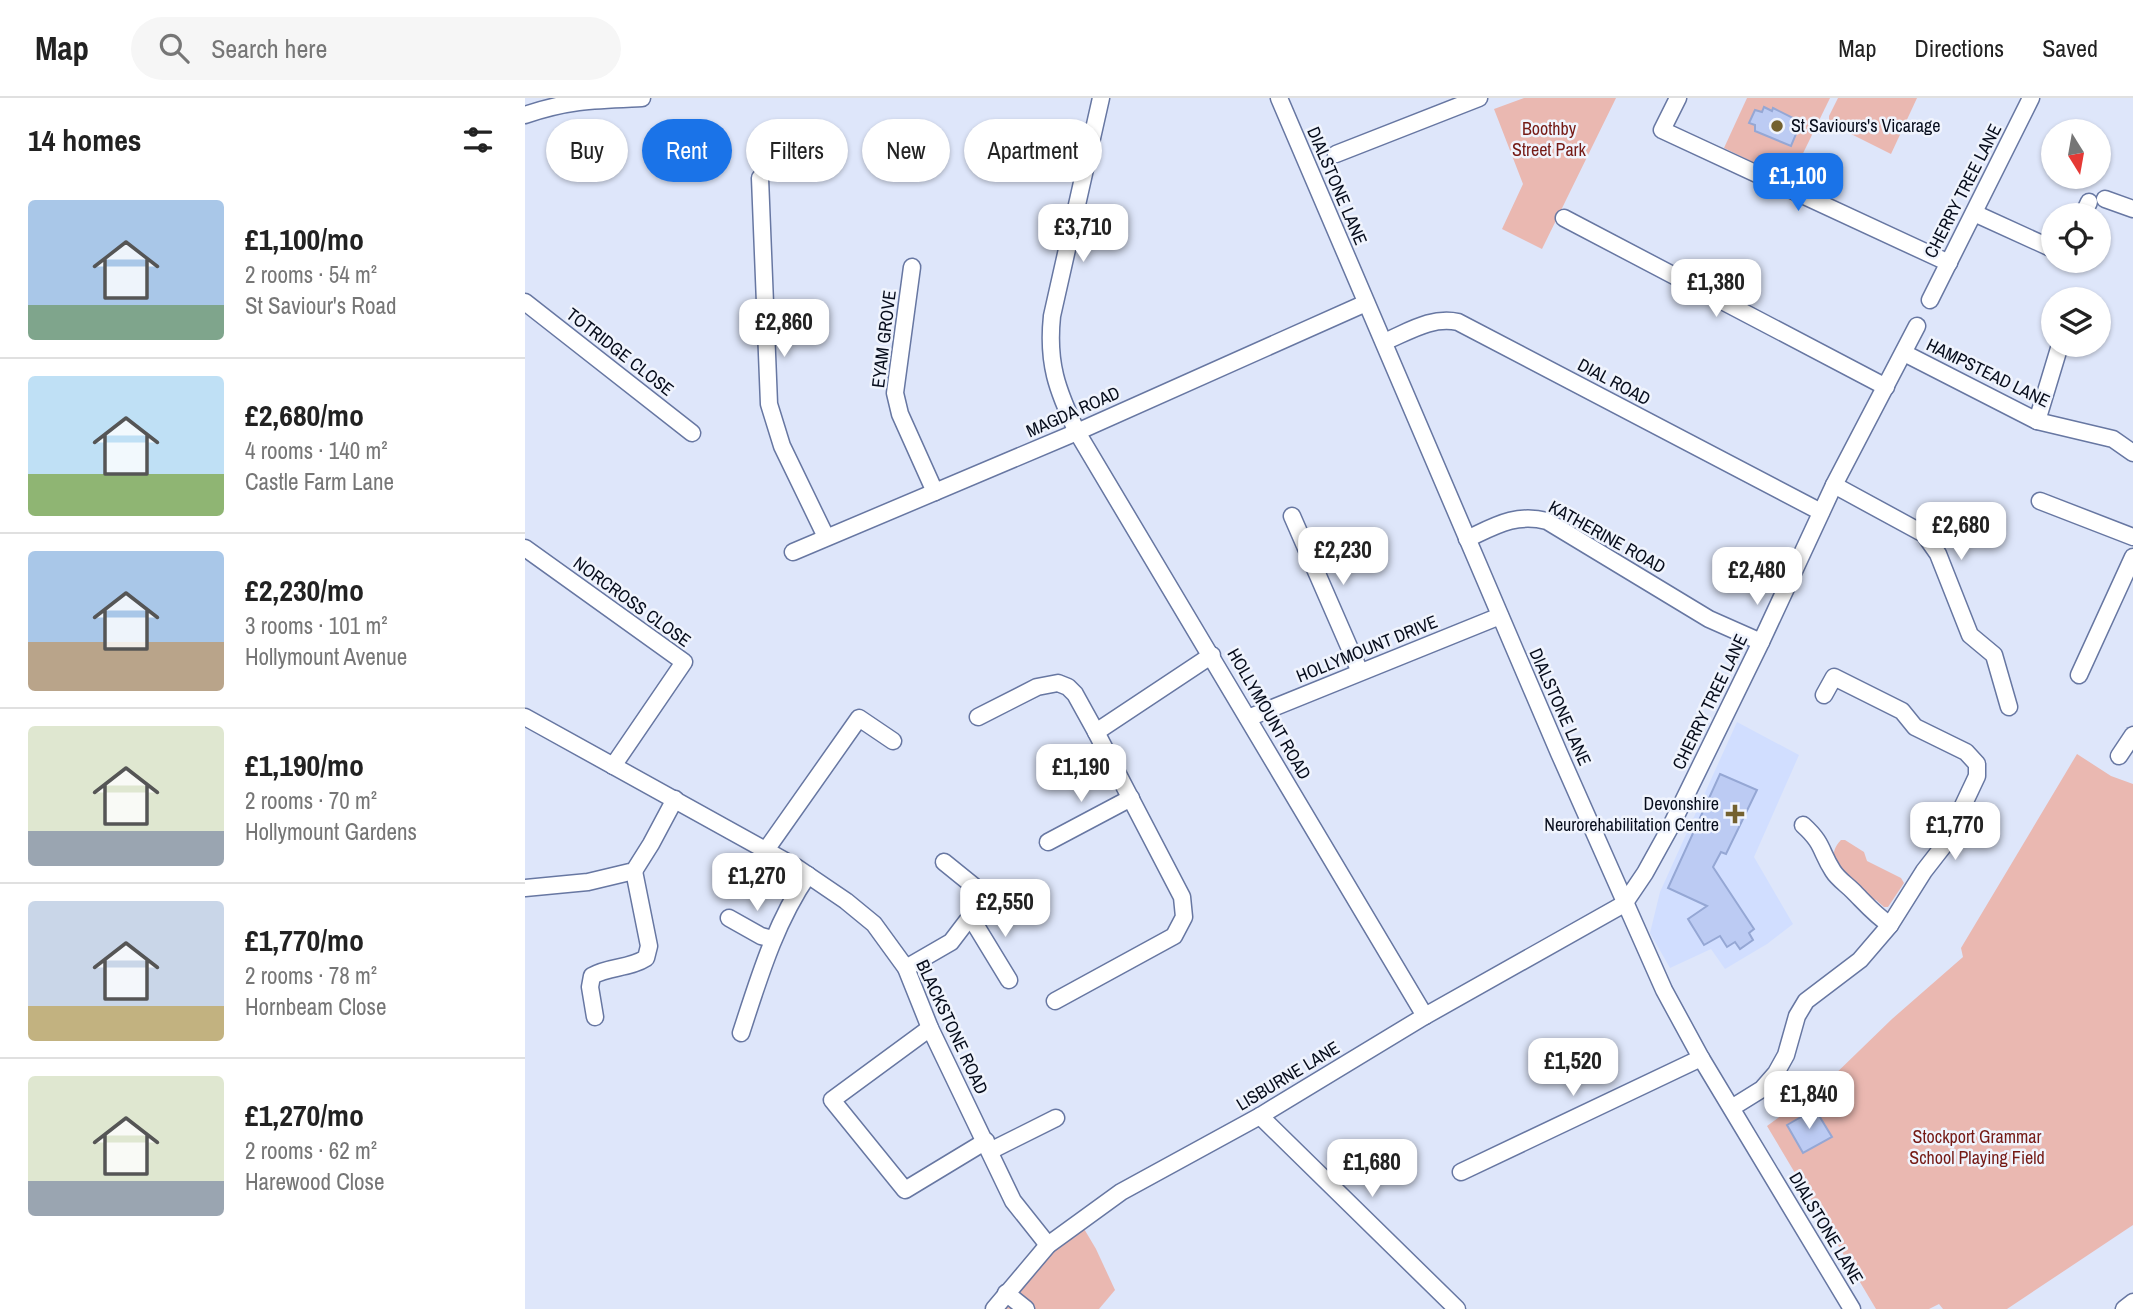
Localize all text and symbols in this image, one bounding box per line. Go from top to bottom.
search box [131,17,621,80]
text: Map [35,26,89,70]
icon: search [155,29,193,67]
text: Search here [211,31,327,66]
text: Map [1838,32,1876,64]
text: Directions [1914,32,2004,64]
text: Saved [2042,32,2098,64]
place label: St Saviours's Vicarage [1791,113,1940,138]
park label: Boothby Street Park [1512,116,1587,162]
marker: St Saviours's Vicarage [1769,118,1785,134]
chip: Buy [546,119,628,182]
chip: Rent [642,119,732,182]
chip: Filters [746,119,848,182]
chip: New [862,119,950,182]
chip: Apartment [964,119,1102,182]
street label: CHERRY TREE LANE [1918,119,2007,262]
north arrow [2041,119,2111,189]
map controls [2041,119,2111,357]
text: 14 homes [28,120,142,160]
icon: filters [459,121,497,159]
street label: DIALSTONE LANE [1301,123,1374,249]
pin: £1,100 [1741,153,1855,213]
text: £1,100 [1769,160,1827,191]
button: locate [2041,203,2111,273]
pin: £3,710 [1026,204,1140,264]
text: £3,710 [1054,211,1112,242]
text: £1,100/mo [245,219,364,259]
icon: home [84,228,168,312]
text: 2 rooms · 54 m² [245,259,377,290]
pin: £1,380 [1659,260,1773,319]
text: £1,380 [1687,266,1745,297]
button: layers [2041,287,2111,357]
street label: EYAM GROVE [865,289,902,389]
text: St Saviour's Road [245,290,396,321]
pin: £2,860 [727,300,841,359]
street label: TOTRIDGE CLOSE [561,302,679,402]
text: £2,860 [755,306,813,337]
street label: HAMPSTEAD LANE [1922,332,2054,413]
street label: DIAL ROAD [1573,352,1655,411]
street label: MAGDA ROAD [1022,380,1124,443]
text: £2,680/mo [245,395,364,435]
icon: home [84,404,168,488]
text: 4 rooms · 140 m² [245,435,388,466]
text: Castle Farm Lane [245,466,394,497]
street label: KATHERINE ROAD [1544,494,1670,579]
pin: £2,680 [1904,503,2018,562]
text: £2,680 [1932,509,1990,540]
pin: £2,230 [1286,528,1400,587]
text: £2,230 [1314,534,1372,565]
pin: £2,480 [1700,547,1814,607]
street label: NORCROSS CLOSE [569,551,696,653]
text: £2,480 [1728,554,1786,585]
text: £2,230/mo [245,570,364,610]
icon: home [84,579,168,663]
street label: HOLLYMOUNT DRIVE [1292,609,1441,688]
text: 3 rooms · 101 m² [245,610,388,641]
street label: CHERRY TREE LANE [1666,630,1753,774]
text: Hollymount Avenue [245,641,407,672]
street label: HOLLYMOUNT ROAD [1222,643,1317,784]
street label: DIALSTONE LANE [1523,644,1598,769]
pin: £1,190 [1024,744,1138,804]
text: £1,190/mo [245,745,364,785]
text: £1,190 [1052,751,1110,782]
icon: home [84,754,168,838]
text: 2 rooms · 70 m² [245,785,377,816]
place label: Devonshire Neurorehabilitation Centre [1544,791,1719,837]
pin: £1,770 [1898,802,2012,862]
marker: Devonshire Neurorehabilitation Centre [1725,804,1745,824]
text: £1,770 [1926,809,1984,840]
text: Hollymount Gardens [245,816,417,847]
pin: £1,270 [700,854,814,913]
text: £1,270 [728,860,786,891]
pin: £2,550 [948,880,1062,939]
text: £2,550 [976,886,1034,917]
text: £1,770/mo [245,920,364,960]
icon: home [84,929,168,1013]
street label: BLACKSTONE ROAD [910,955,995,1098]
text: 2 rooms · 78 m² [245,960,377,991]
text: Hornbeam Close [245,991,387,1022]
street label: LISBURNE LANE [1231,1035,1344,1116]
pin: £1,520 [1516,1038,1630,1098]
text: £1,520 [1544,1045,1602,1076]
pin: £1,840 [1752,1072,1866,1131]
text: £1,840 [1780,1078,1838,1109]
text: £1,270/mo [245,1095,364,1135]
icon: home [84,1104,168,1188]
park label: Stockport Grammar School Playing Field [1909,1124,2045,1170]
text: 2 rooms · 62 m² [245,1135,377,1166]
pin: £1,680 [1315,1140,1429,1199]
text: £1,680 [1343,1146,1401,1177]
text: Harewood Close [245,1166,384,1197]
street label: DIALSTONE LANE [1783,1167,1870,1288]

